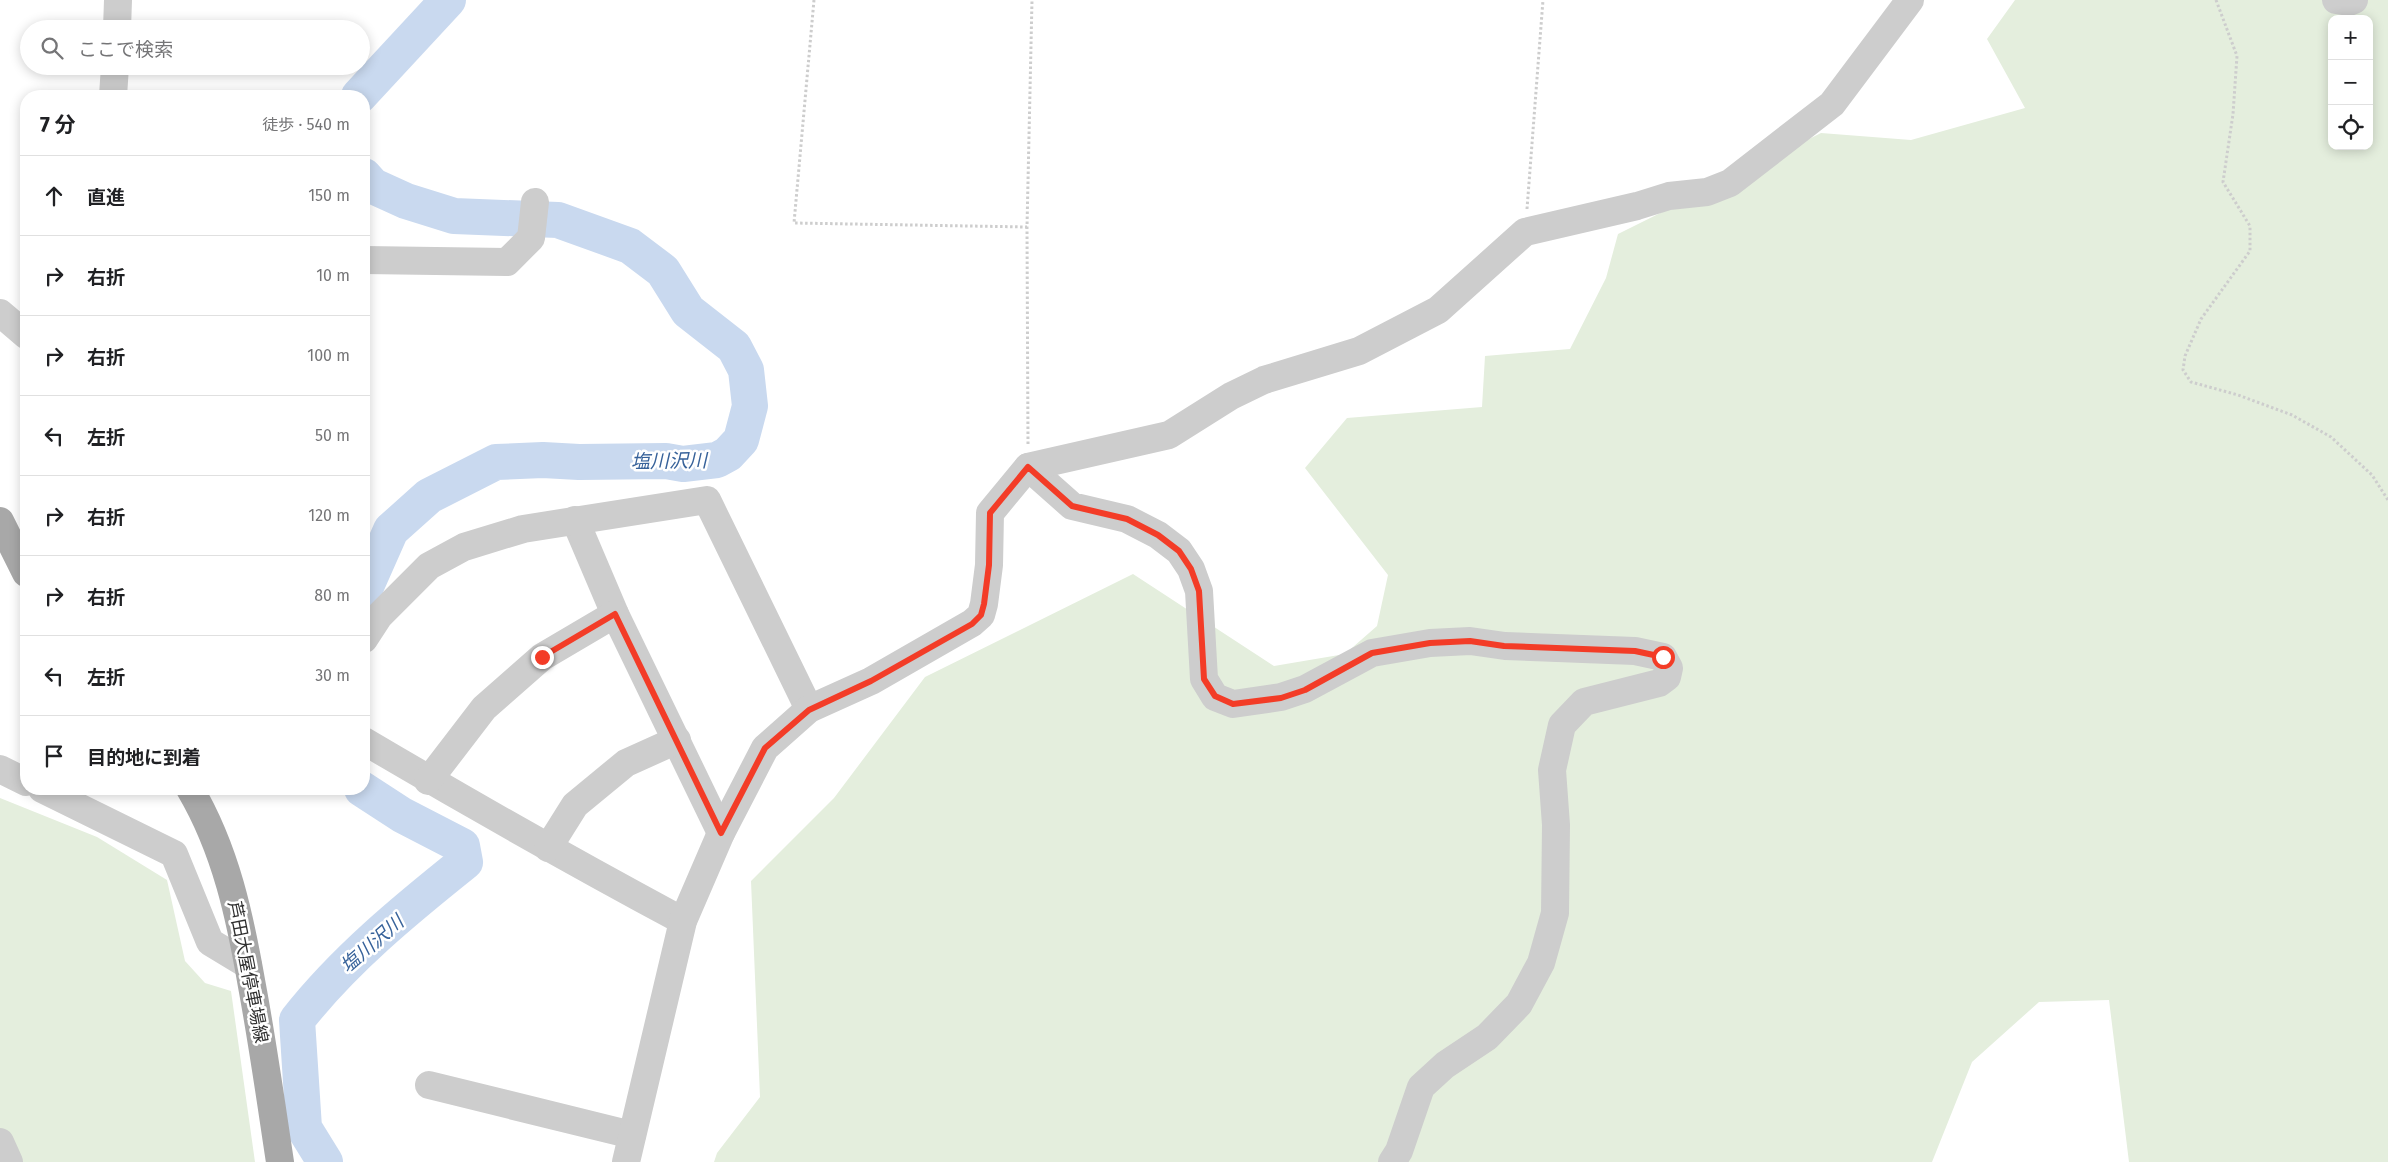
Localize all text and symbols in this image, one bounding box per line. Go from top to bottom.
map controls [2328,15,2373,150]
button: + [2328,15,2373,60]
search box [20,20,370,75]
icon: search [38,34,66,62]
text: ここで検索 [78,38,173,61]
button: − [2328,60,2373,105]
button: locate [2328,105,2373,150]
text: 7 分 [40,112,76,138]
text: 徒歩 · 540 m [262,115,350,134]
icon: ahead [40,182,68,210]
text: 直進 [87,186,125,209]
text: 150 m [308,186,350,205]
icon: right [40,262,68,290]
text: 右折 [87,266,125,289]
text: 10 m [316,266,350,285]
icon: right [40,342,68,370]
text: 右折 [87,346,125,369]
text: 100 m [307,346,350,365]
icon: left [40,422,68,450]
text: 左折 [87,426,125,449]
text: 50 m [315,426,350,445]
water label: 塩川沢川 [631,449,709,473]
icon: right [40,502,68,530]
text: 右折 [87,506,125,529]
text: 120 m [308,506,350,525]
icon: right [40,582,68,610]
text: 右折 [87,586,125,609]
text: 80 m [314,586,350,605]
route end [531,646,554,669]
route start [1652,646,1675,669]
icon: left [40,662,68,690]
text: 左折 [87,666,125,689]
text: 30 m [315,666,350,685]
icon: arrive [40,742,68,770]
text: 目的地に到着 [87,746,201,769]
street label: 芦田大屋停車場線 [223,899,273,1045]
water label: 塩川沢川 [336,909,410,978]

